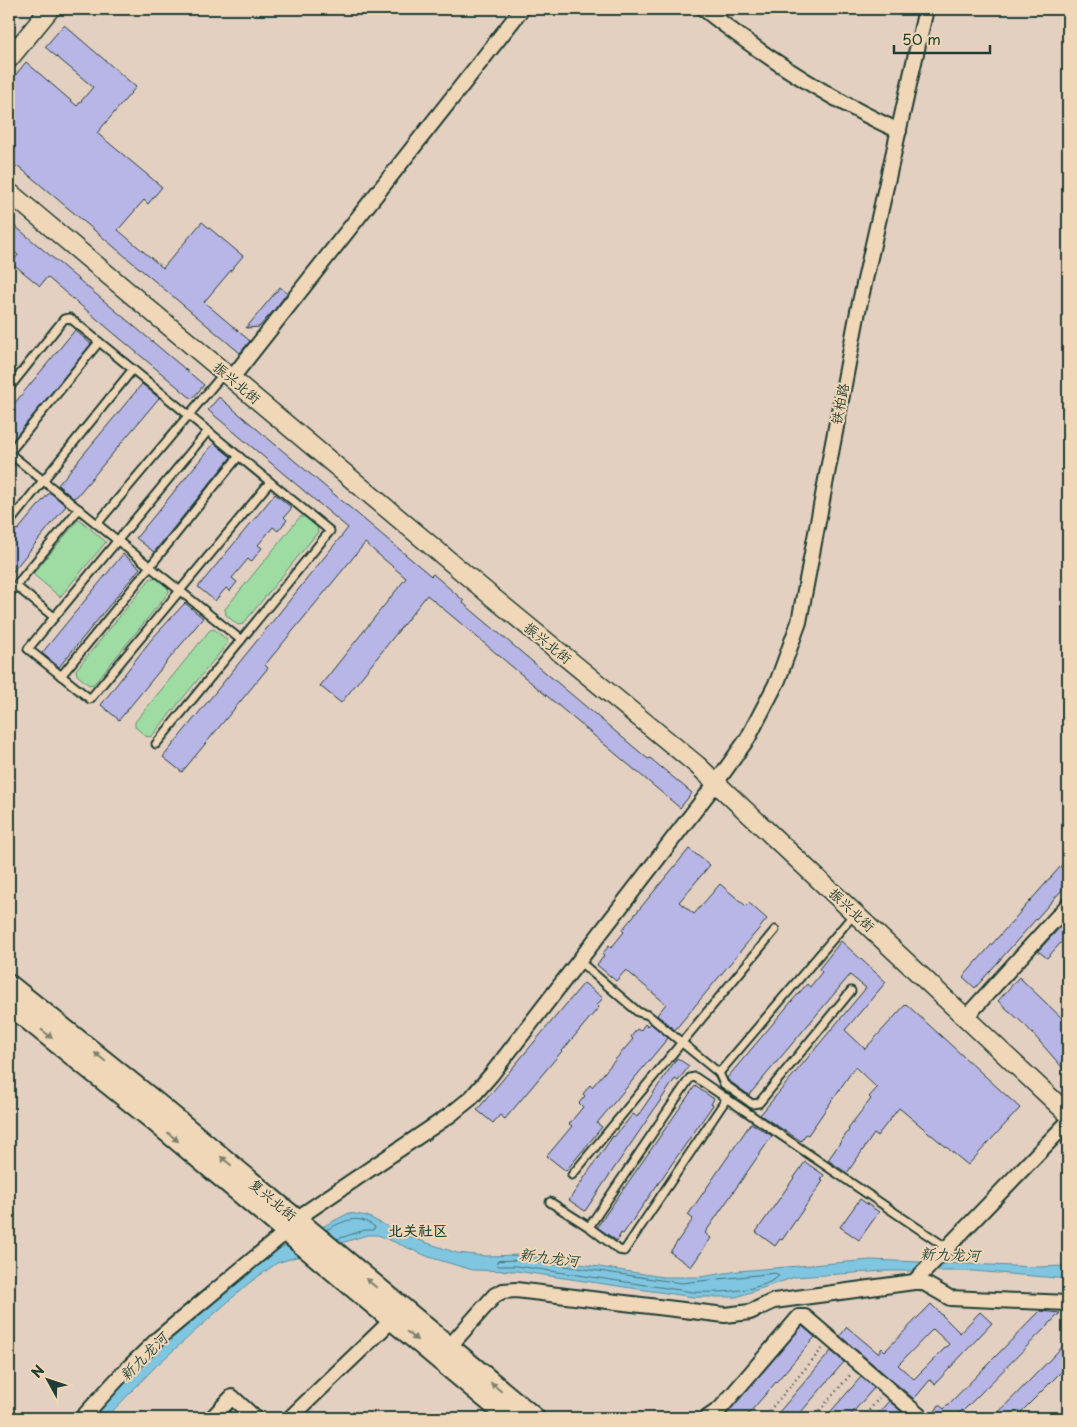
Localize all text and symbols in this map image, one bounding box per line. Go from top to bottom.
scale bar [894,22,991,54]
text: 50 m [902,27,941,50]
street label: 振兴北街 [209,357,266,409]
street label: 铁柏路 [825,381,854,427]
street label: 振兴北街 [520,617,577,668]
street label: 振兴北街 [825,883,880,936]
one-way arrow [40,1029,53,1040]
one-way arrow [94,1052,107,1063]
one-way arrow [167,1131,180,1142]
one-way arrow [220,1155,233,1166]
street label: 复兴北街 [245,1174,302,1226]
district label: 北关社区 [388,1218,448,1241]
water label: 新九龙河 [518,1241,583,1272]
water label: 新九龙河 [920,1241,983,1266]
one-way arrow [365,1277,378,1288]
water label: 新九龙河 [114,1324,174,1385]
one-way arrow [405,1330,418,1341]
north arrow [22,1354,72,1404]
text: N [26,1360,49,1382]
one-way arrow [490,1382,502,1393]

